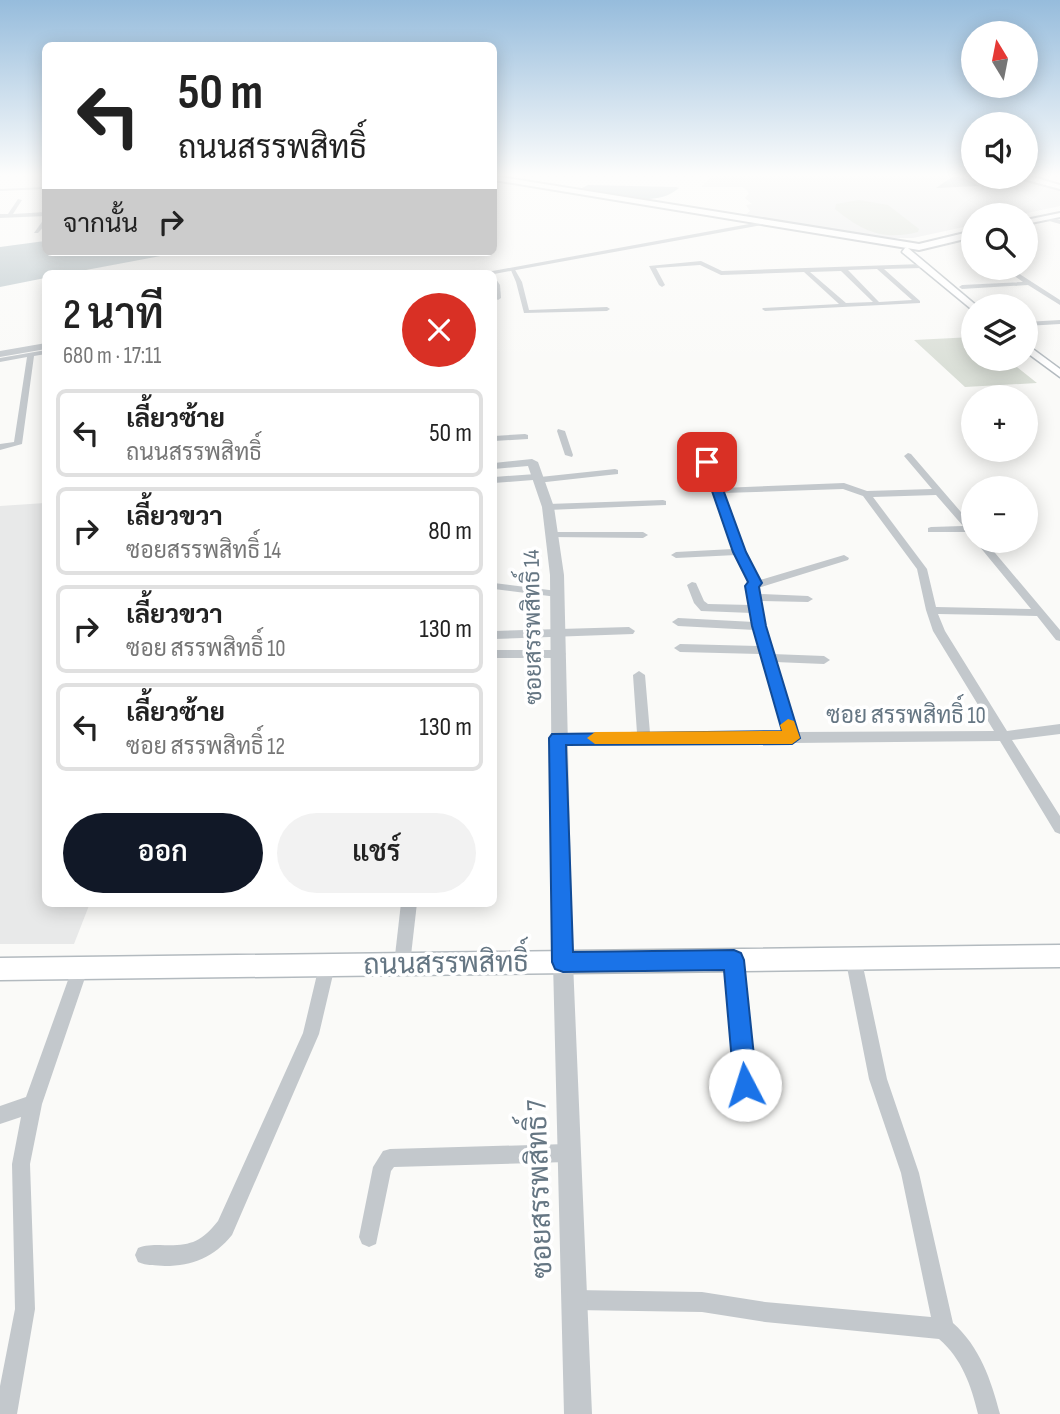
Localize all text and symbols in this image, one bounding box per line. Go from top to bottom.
north arrow [961,21,1038,98]
map controls [961,21,1038,553]
text: 50 m [178,64,263,123]
icon: left [63,70,154,161]
button: sound [961,112,1038,189]
text: ถนนสรรพสิทธิ์ [178,129,367,168]
icon: right [152,203,190,241]
button: search [961,203,1038,280]
text: จากนั้น [63,209,138,240]
text: 2 นาที [63,290,164,341]
button: close [402,293,476,367]
button: layers [961,294,1038,371]
text: 680 m · 17:11 [63,342,161,370]
button: + [961,385,1038,462]
text: เลี้ยวซ้าย [126,404,225,435]
icon: left [67,414,105,452]
text: 50 m [429,418,472,449]
pin [677,432,737,492]
text: ถนนสรรพสิทธิ์ [126,439,262,467]
icon: arrive [688,443,726,481]
button: − [961,476,1038,553]
text: เลี้ยวขวา [126,502,223,533]
icon: right [67,512,105,550]
text: 80 m [428,516,472,547]
text: ซอยสรรพสิทธิ์ 14 [126,537,281,565]
street label: ซอยสรรพสิทธิ์ 14 [509,549,548,705]
text: เลี้ยวขวา [126,600,223,631]
icon: right [67,610,105,648]
text: 130 m [420,614,472,645]
text: ซอย สรรพสิทธิ์ 10 [126,635,286,663]
street label: ซอย สรรพสิทธิ์ 10 [826,693,986,730]
text: เลี้ยวซ้าย [126,698,225,729]
icon: left [67,708,105,746]
text: 130 m [420,712,472,743]
text: ซอย สรรพสิทธิ์ 12 [126,733,285,761]
button: ออก [63,813,263,893]
button: แชร์ [277,813,476,893]
street label: ถนนสรรพสิทธิ์ [363,937,529,982]
position arrow [708,1048,782,1122]
street label: ซอยสรรพสิทธิ์ 7 [512,1099,560,1279]

